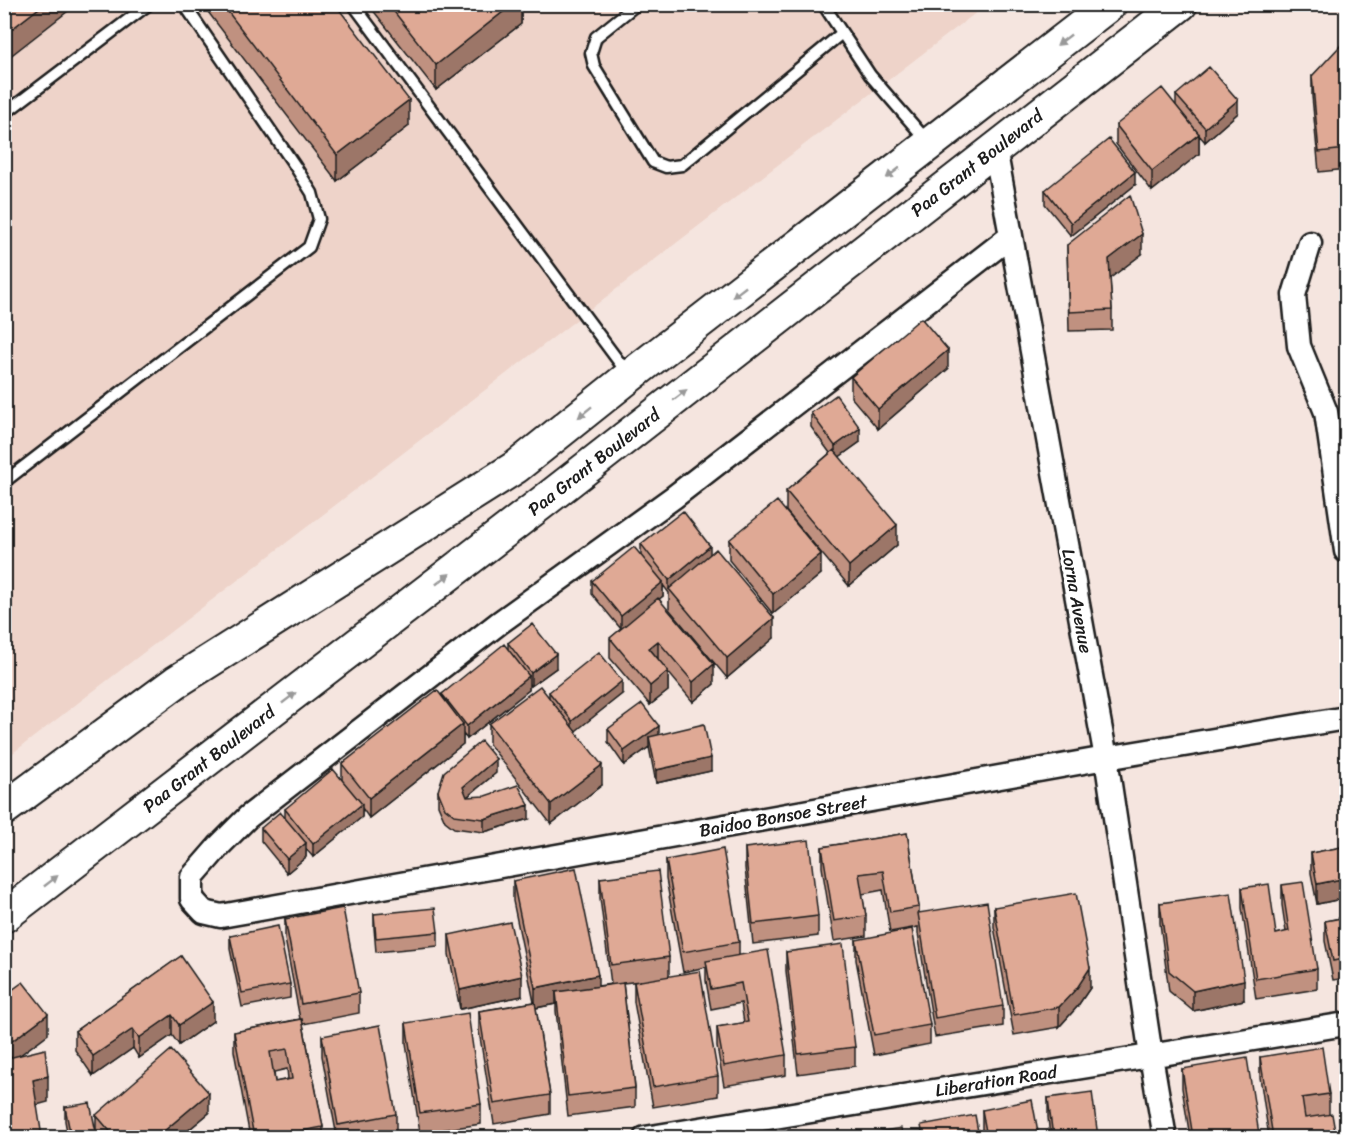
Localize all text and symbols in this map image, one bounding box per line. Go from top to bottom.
one-way arrow [1056,34,1071,46]
street label: Paa Grant Boulevard [904,100,1052,225]
one-way arrow [885,166,901,179]
one-way arrow [731,286,747,299]
one-way arrow [672,388,688,401]
street label: Paa Grant Boulevard [521,399,669,524]
one-way arrow [577,406,593,419]
street label: Lorna Avenue [1052,546,1102,656]
one-way arrow [436,573,451,585]
one-way arrow [280,692,296,704]
street label: Paa Grant Boulevard [136,696,284,821]
street label: Baidoo Bonsoe Street [697,785,870,846]
one-way arrow [43,874,59,887]
street label: Liberation Road [933,1055,1061,1106]

